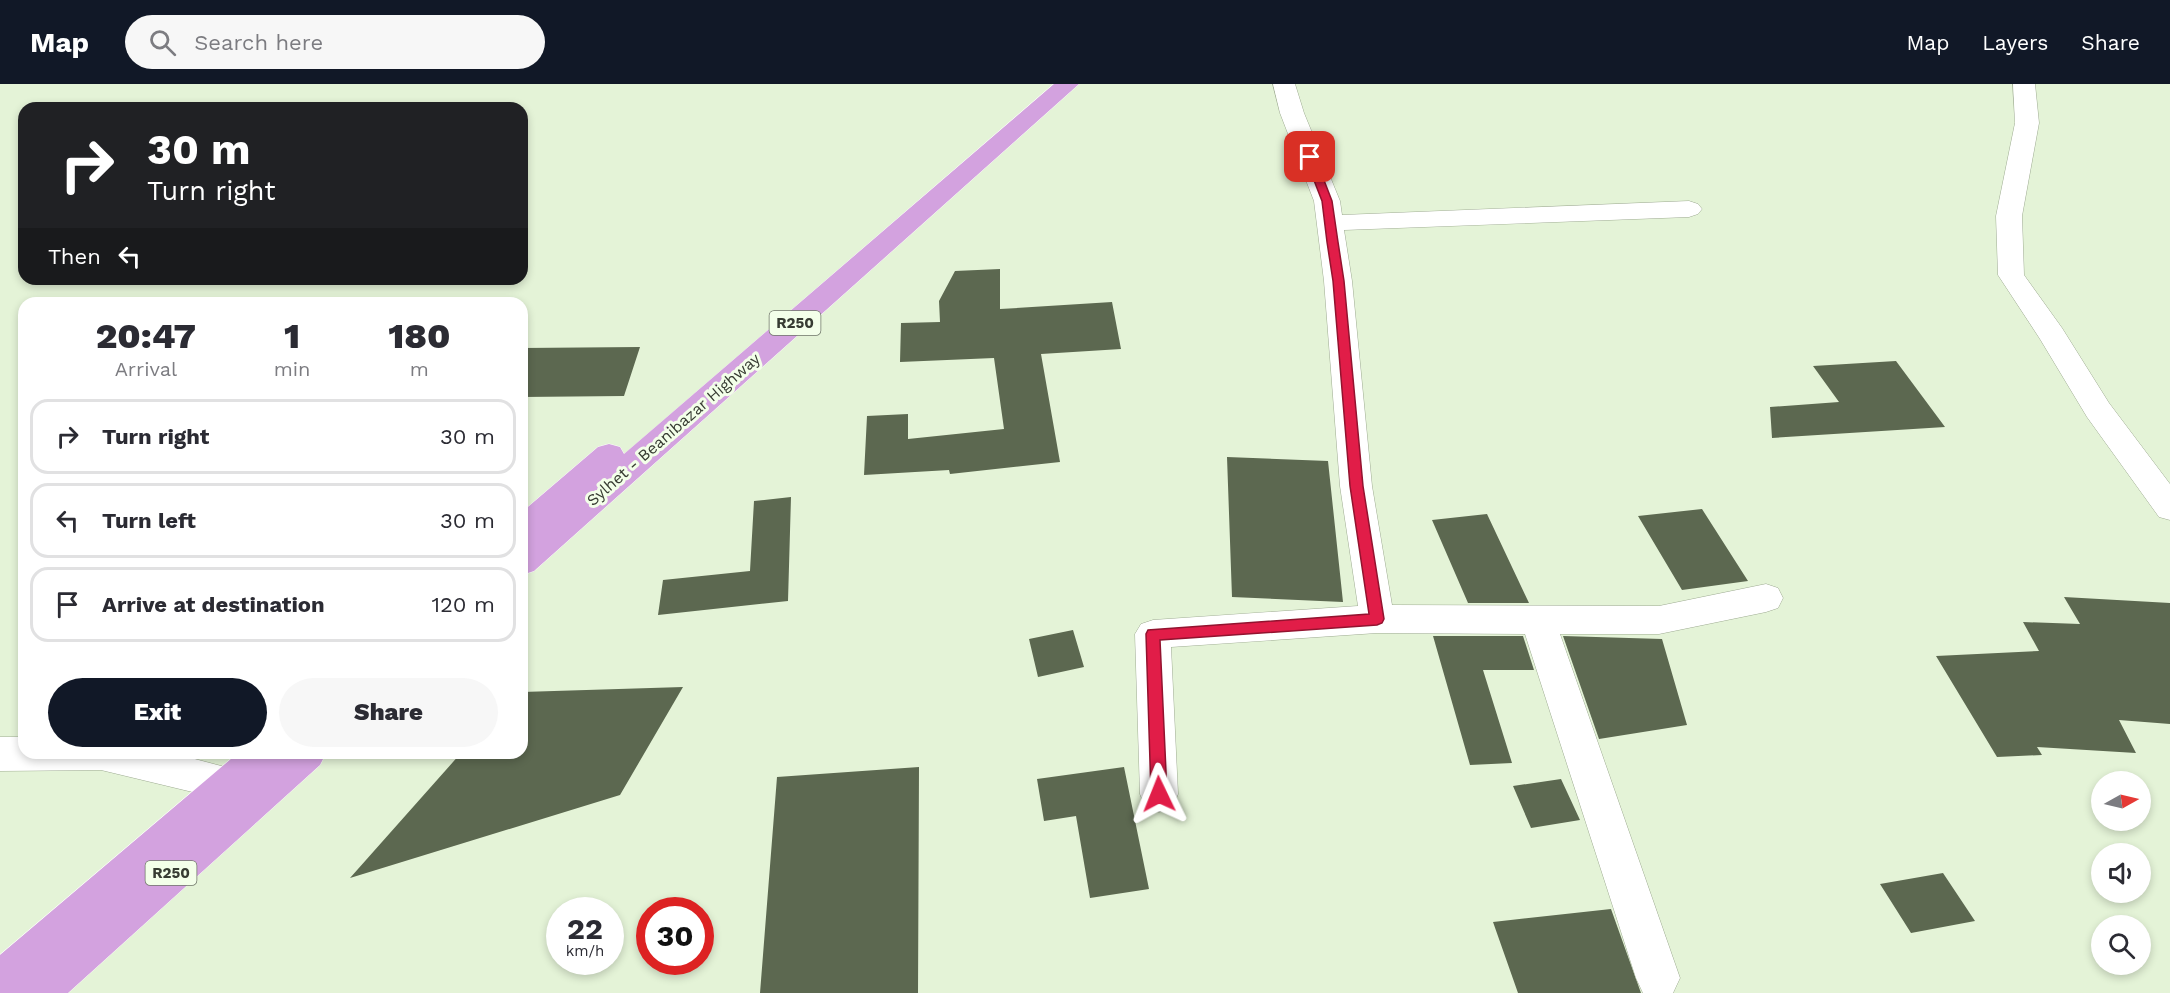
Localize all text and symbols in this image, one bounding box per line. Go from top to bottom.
search box [125,15,545,69]
text: Map [30,26,89,59]
icon: search [146,26,179,59]
text: Search here [194,30,323,55]
text: Map [1906,30,1949,55]
text: Layers [1982,30,2048,55]
text: Share [2081,30,2140,55]
text: 30 m [147,125,251,174]
icon: right [48,126,126,204]
pin [1284,131,1335,182]
icon: arrive [1293,140,1326,173]
text: Turn right [147,175,276,207]
icon: left [113,240,146,273]
text: Then [48,244,101,269]
road number: R250 [770,311,820,335]
text: 20:47 [96,315,196,357]
text: 1 [284,315,300,357]
text: 180 [388,315,450,357]
street label: Sylhet - Beanibazar Highway [583,349,764,510]
text: Arrival [115,357,177,381]
text: min [274,357,311,381]
text: m [410,357,429,381]
icon: right [51,420,84,453]
text: Turn right [102,424,209,449]
text: 30 m [440,424,495,449]
icon: left [51,504,84,537]
text: Turn left [102,508,196,533]
text: 30 m [440,508,495,533]
icon: arrive [51,588,84,621]
text: Arrive at destination [102,592,325,617]
text: 120 m [431,592,495,617]
button: Exit [48,678,267,747]
button: Share [279,678,498,747]
position arrow [1127,762,1191,826]
north arrow [2091,771,2151,831]
map controls [2091,771,2151,975]
button: sound [2091,843,2151,903]
road number: R250 [146,861,196,885]
speed limit sign: 30 [636,897,714,975]
text: 22 [567,911,603,946]
button: search [2091,915,2151,975]
text: km/h [566,942,604,960]

